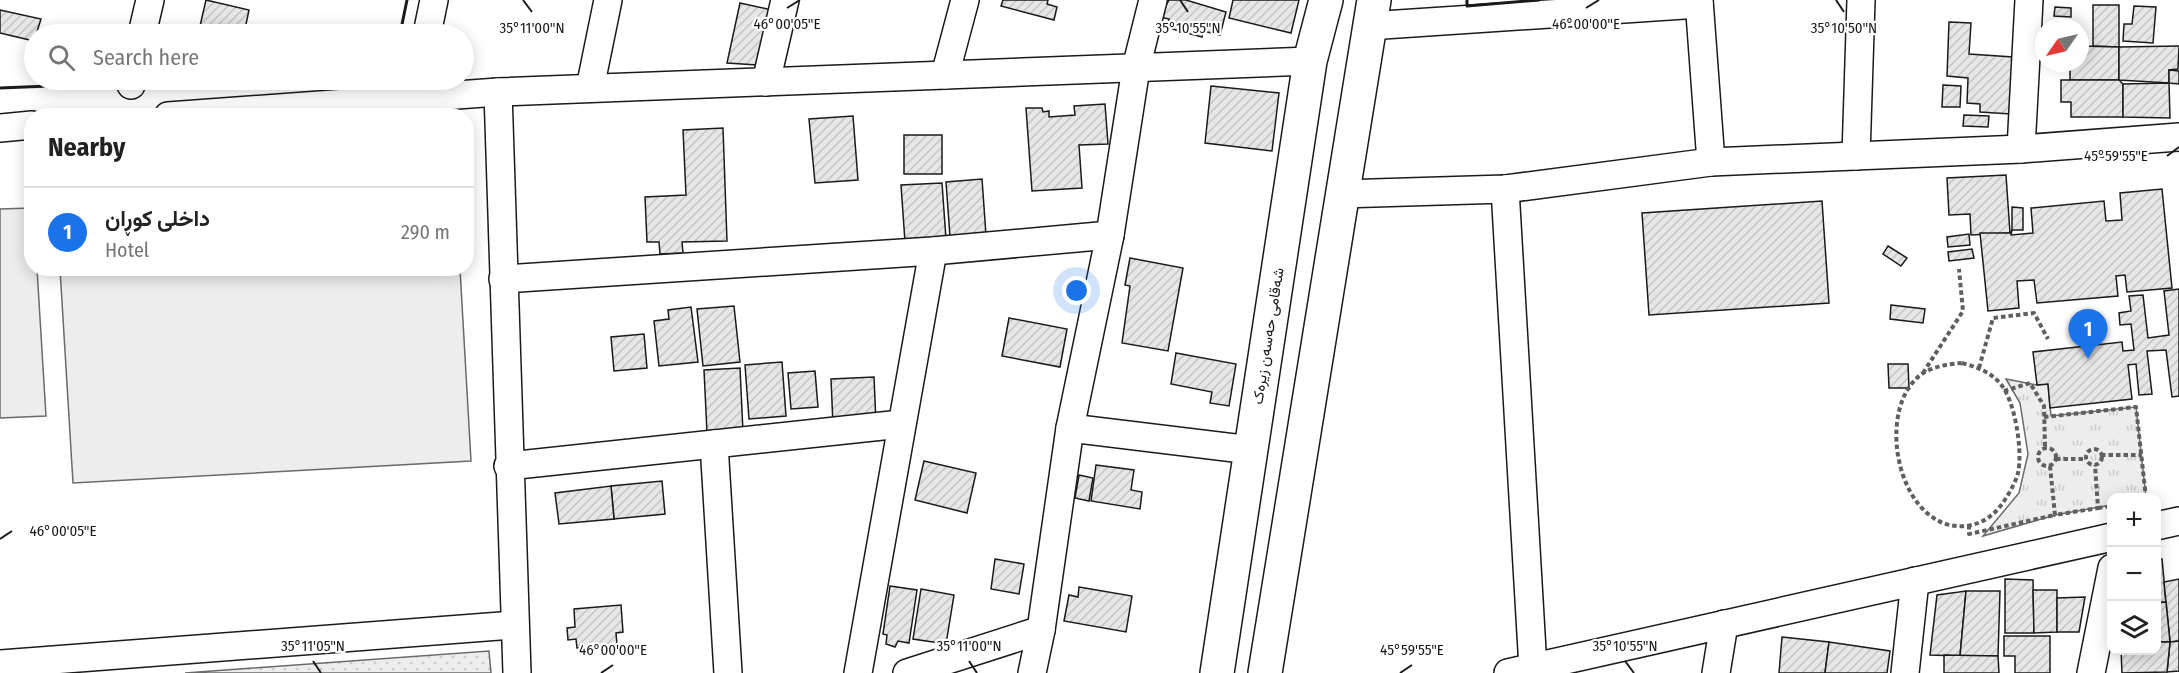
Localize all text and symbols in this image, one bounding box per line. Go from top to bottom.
text: 46°00'05"E [754,15,820,33]
text: 46°00'00"E [1552,15,1620,33]
north arrow [2035,18,2089,72]
text: 35°11'00"N [499,19,565,37]
text: 35°10'55"N [1155,19,1221,37]
text: 35°10'50"N [1811,19,1877,37]
search box [24,24,474,90]
icon: search [45,41,78,74]
text: Search here [93,44,199,71]
text: Nearby [48,132,125,163]
text: 45°59'55"E [2084,147,2148,165]
text: داخلی کوڕان [105,205,210,232]
text: 1 [63,220,72,244]
text: 290 m [401,220,450,244]
text: Hotel [105,238,149,262]
street label: شەقامی حەسەن زیرەک [1248,266,1289,406]
your location [1062,276,1091,305]
pin: 1 [2068,310,2108,359]
map controls [2107,493,2161,655]
button: + [2107,493,2161,547]
text: 46°00'05"E [30,522,96,540]
button: − [2107,547,2161,601]
button: layers [2107,601,2161,655]
text: 35°11'05"N [281,637,345,655]
text: 35°11'00"N [936,637,1002,655]
text: 35°10'55"N [1592,637,1658,655]
text: 46°00'00"E [579,641,647,659]
text: 45°59'55"E [1380,641,1444,659]

